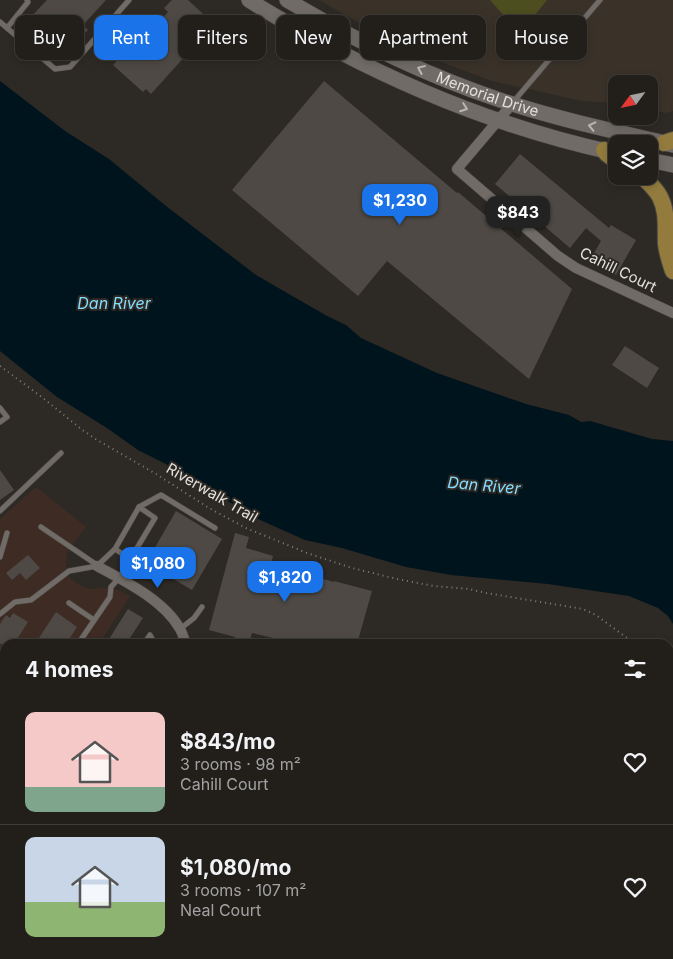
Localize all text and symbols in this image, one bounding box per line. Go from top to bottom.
chip: Buy [15,15,84,60]
chip: Rent [94,15,168,60]
chip: Filters [178,15,266,60]
chip: New [276,15,350,60]
chip: Apartment [360,15,486,60]
chip: House [496,15,587,60]
one-way arrow [417,65,426,76]
street label: Memorial Drive [433,67,541,121]
north arrow [608,75,658,125]
map controls [608,75,658,185]
one-way arrow [460,102,468,112]
one-way arrow [587,121,596,132]
button: layers [608,135,658,185]
pin: $1,230 [359,184,441,226]
text: $1,230 [373,190,427,210]
pin: $843 [488,196,548,238]
text: $843 [497,202,539,222]
street label: Cahill Court [577,243,660,296]
water label: Dan River [77,293,152,313]
street label: Riverwalk Trail [163,459,262,527]
water label: Dan River [447,472,522,498]
pin: $1,080 [117,546,199,589]
text: $1,080 [131,553,185,573]
pin: $1,820 [244,560,326,603]
text: $1,820 [258,567,312,587]
icon: filters [621,655,649,683]
text: 4 homes [25,657,114,682]
text: $843/mo [180,729,275,754]
icon: home [65,732,125,792]
icon: heart [621,748,649,776]
text: 3 rooms · 98 m² [180,754,301,774]
text: Cahill Court [180,774,269,794]
text: $1,080/mo [180,855,291,880]
icon: home [65,857,125,917]
icon: heart [621,873,649,901]
text: 3 rooms · 107 m² [180,880,306,900]
text: Neal Court [180,900,261,920]

